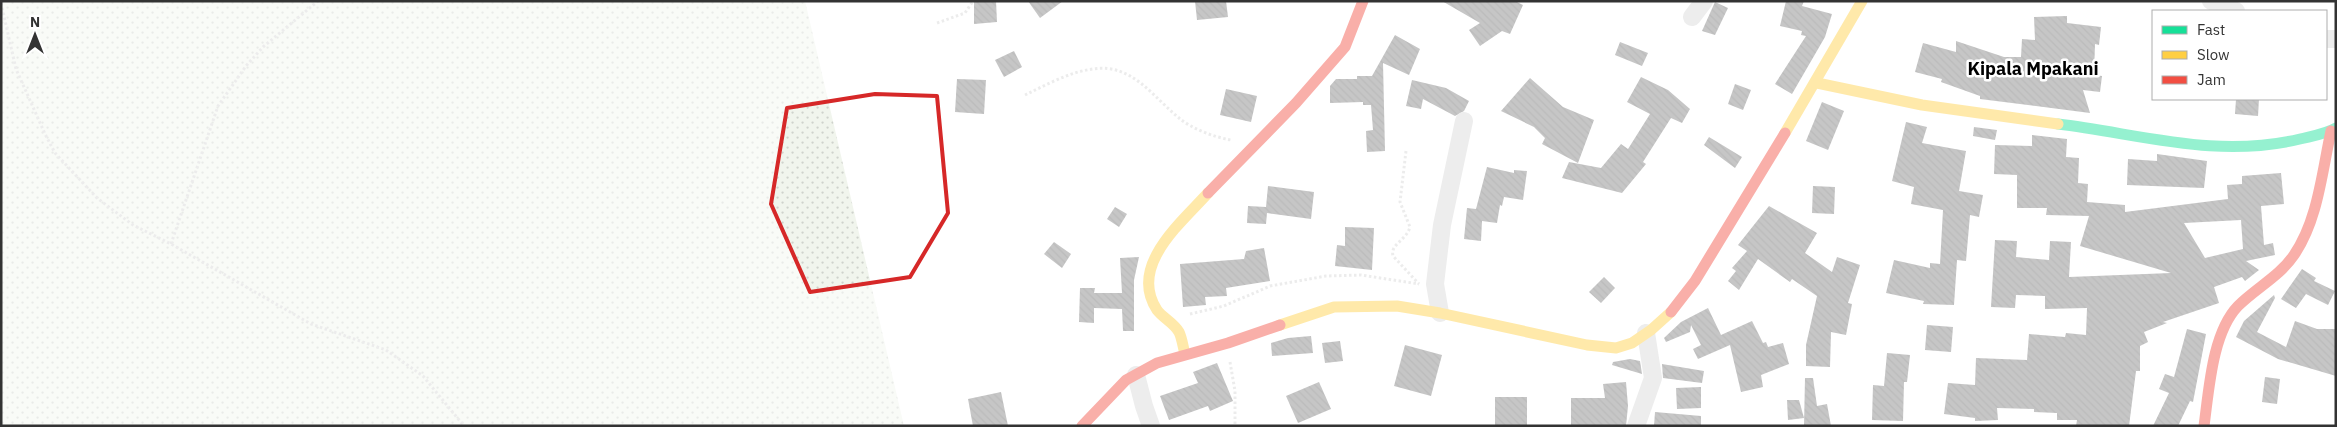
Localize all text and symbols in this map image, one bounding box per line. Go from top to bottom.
north arrow [10,10,60,60]
legend [2152,10,2327,100]
text: N [30,13,40,31]
text: Fast [2197,20,2225,39]
text: Slow [2197,45,2230,64]
district label: Kipala Mpakani [1967,57,2099,80]
text: Jam [2197,70,2226,89]

